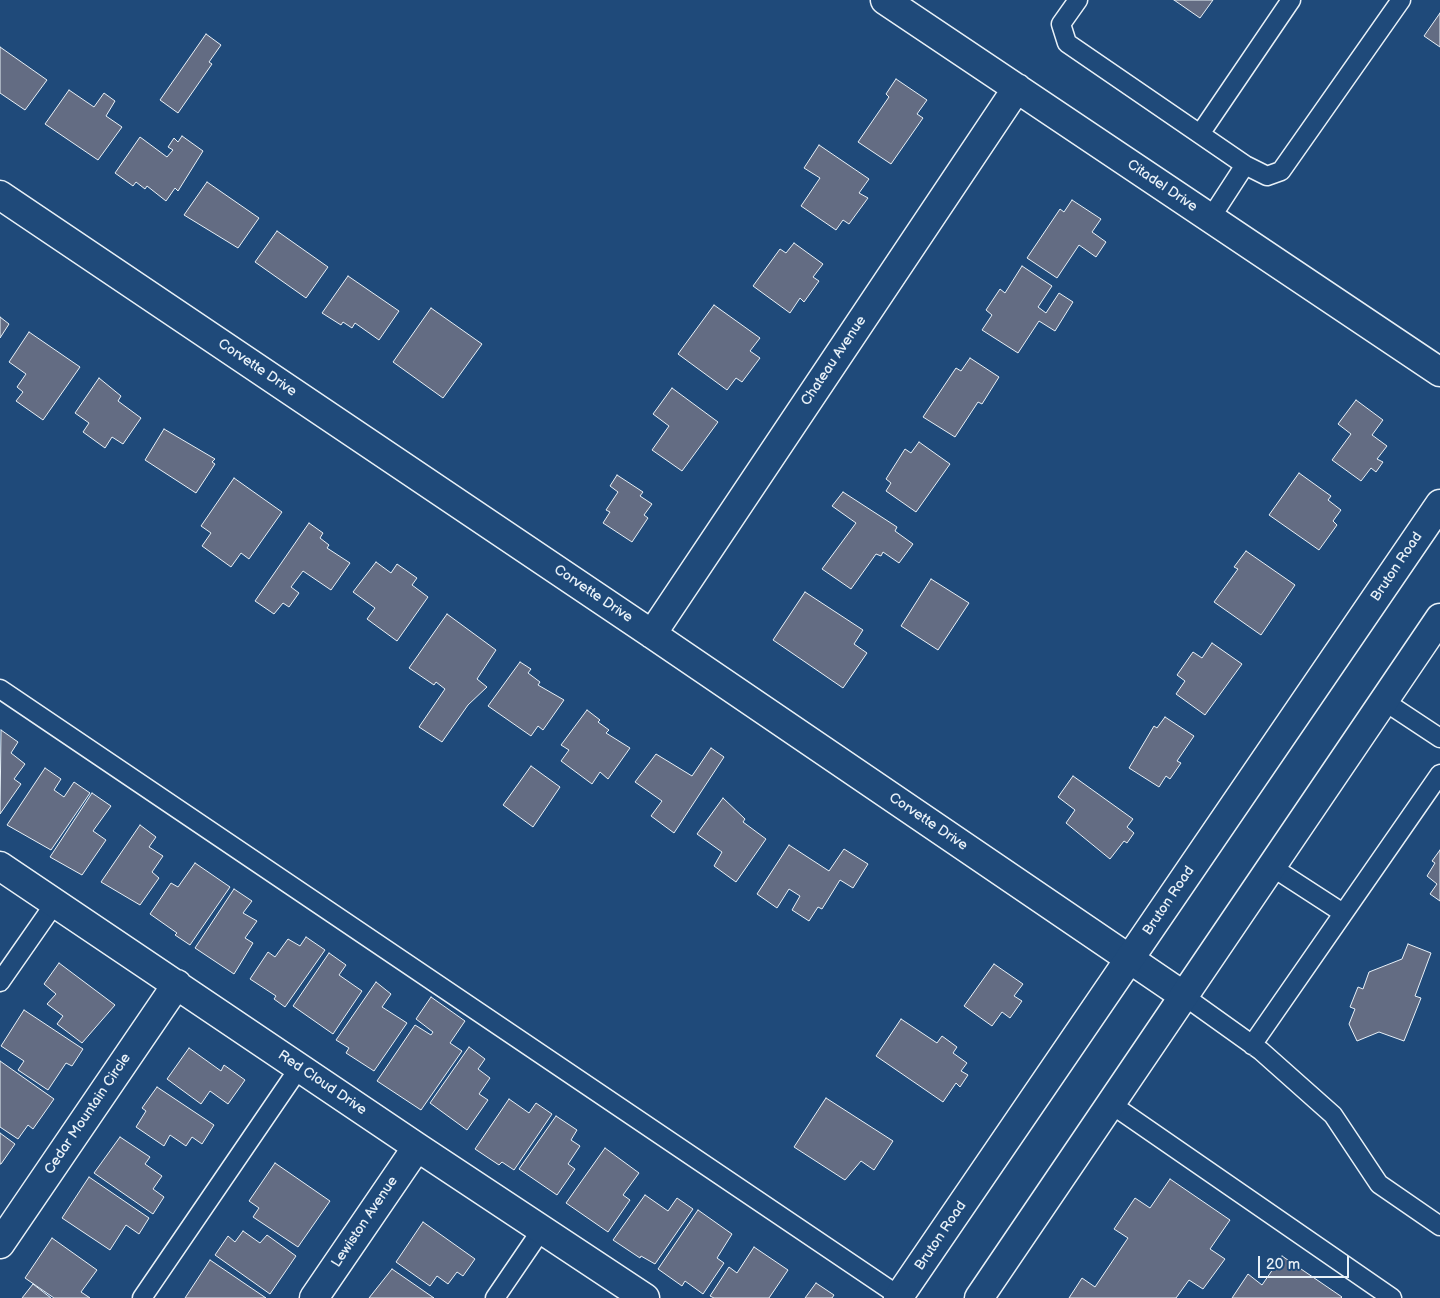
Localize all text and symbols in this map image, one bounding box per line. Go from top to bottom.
street label: Citadel Drive [1124,156,1200,216]
street label: Chateau Avenue [798,313,870,409]
street label: Corvette Drive [215,336,299,400]
street label: Bruton Road [1368,529,1426,605]
street label: Corvette Drive [551,562,635,626]
street label: Corvette Drive [886,790,970,854]
street label: Bruton Road [1140,863,1198,939]
street label: Red Cloud Drive [274,1047,370,1119]
street label: Cedar Mountain Circle [41,1050,135,1178]
street label: Lewiston Avenue [328,1173,402,1271]
street label: Bruton Road [912,1198,970,1274]
scale bar [1260,1246,1351,1278]
text: 20 m [1266,1255,1300,1274]

